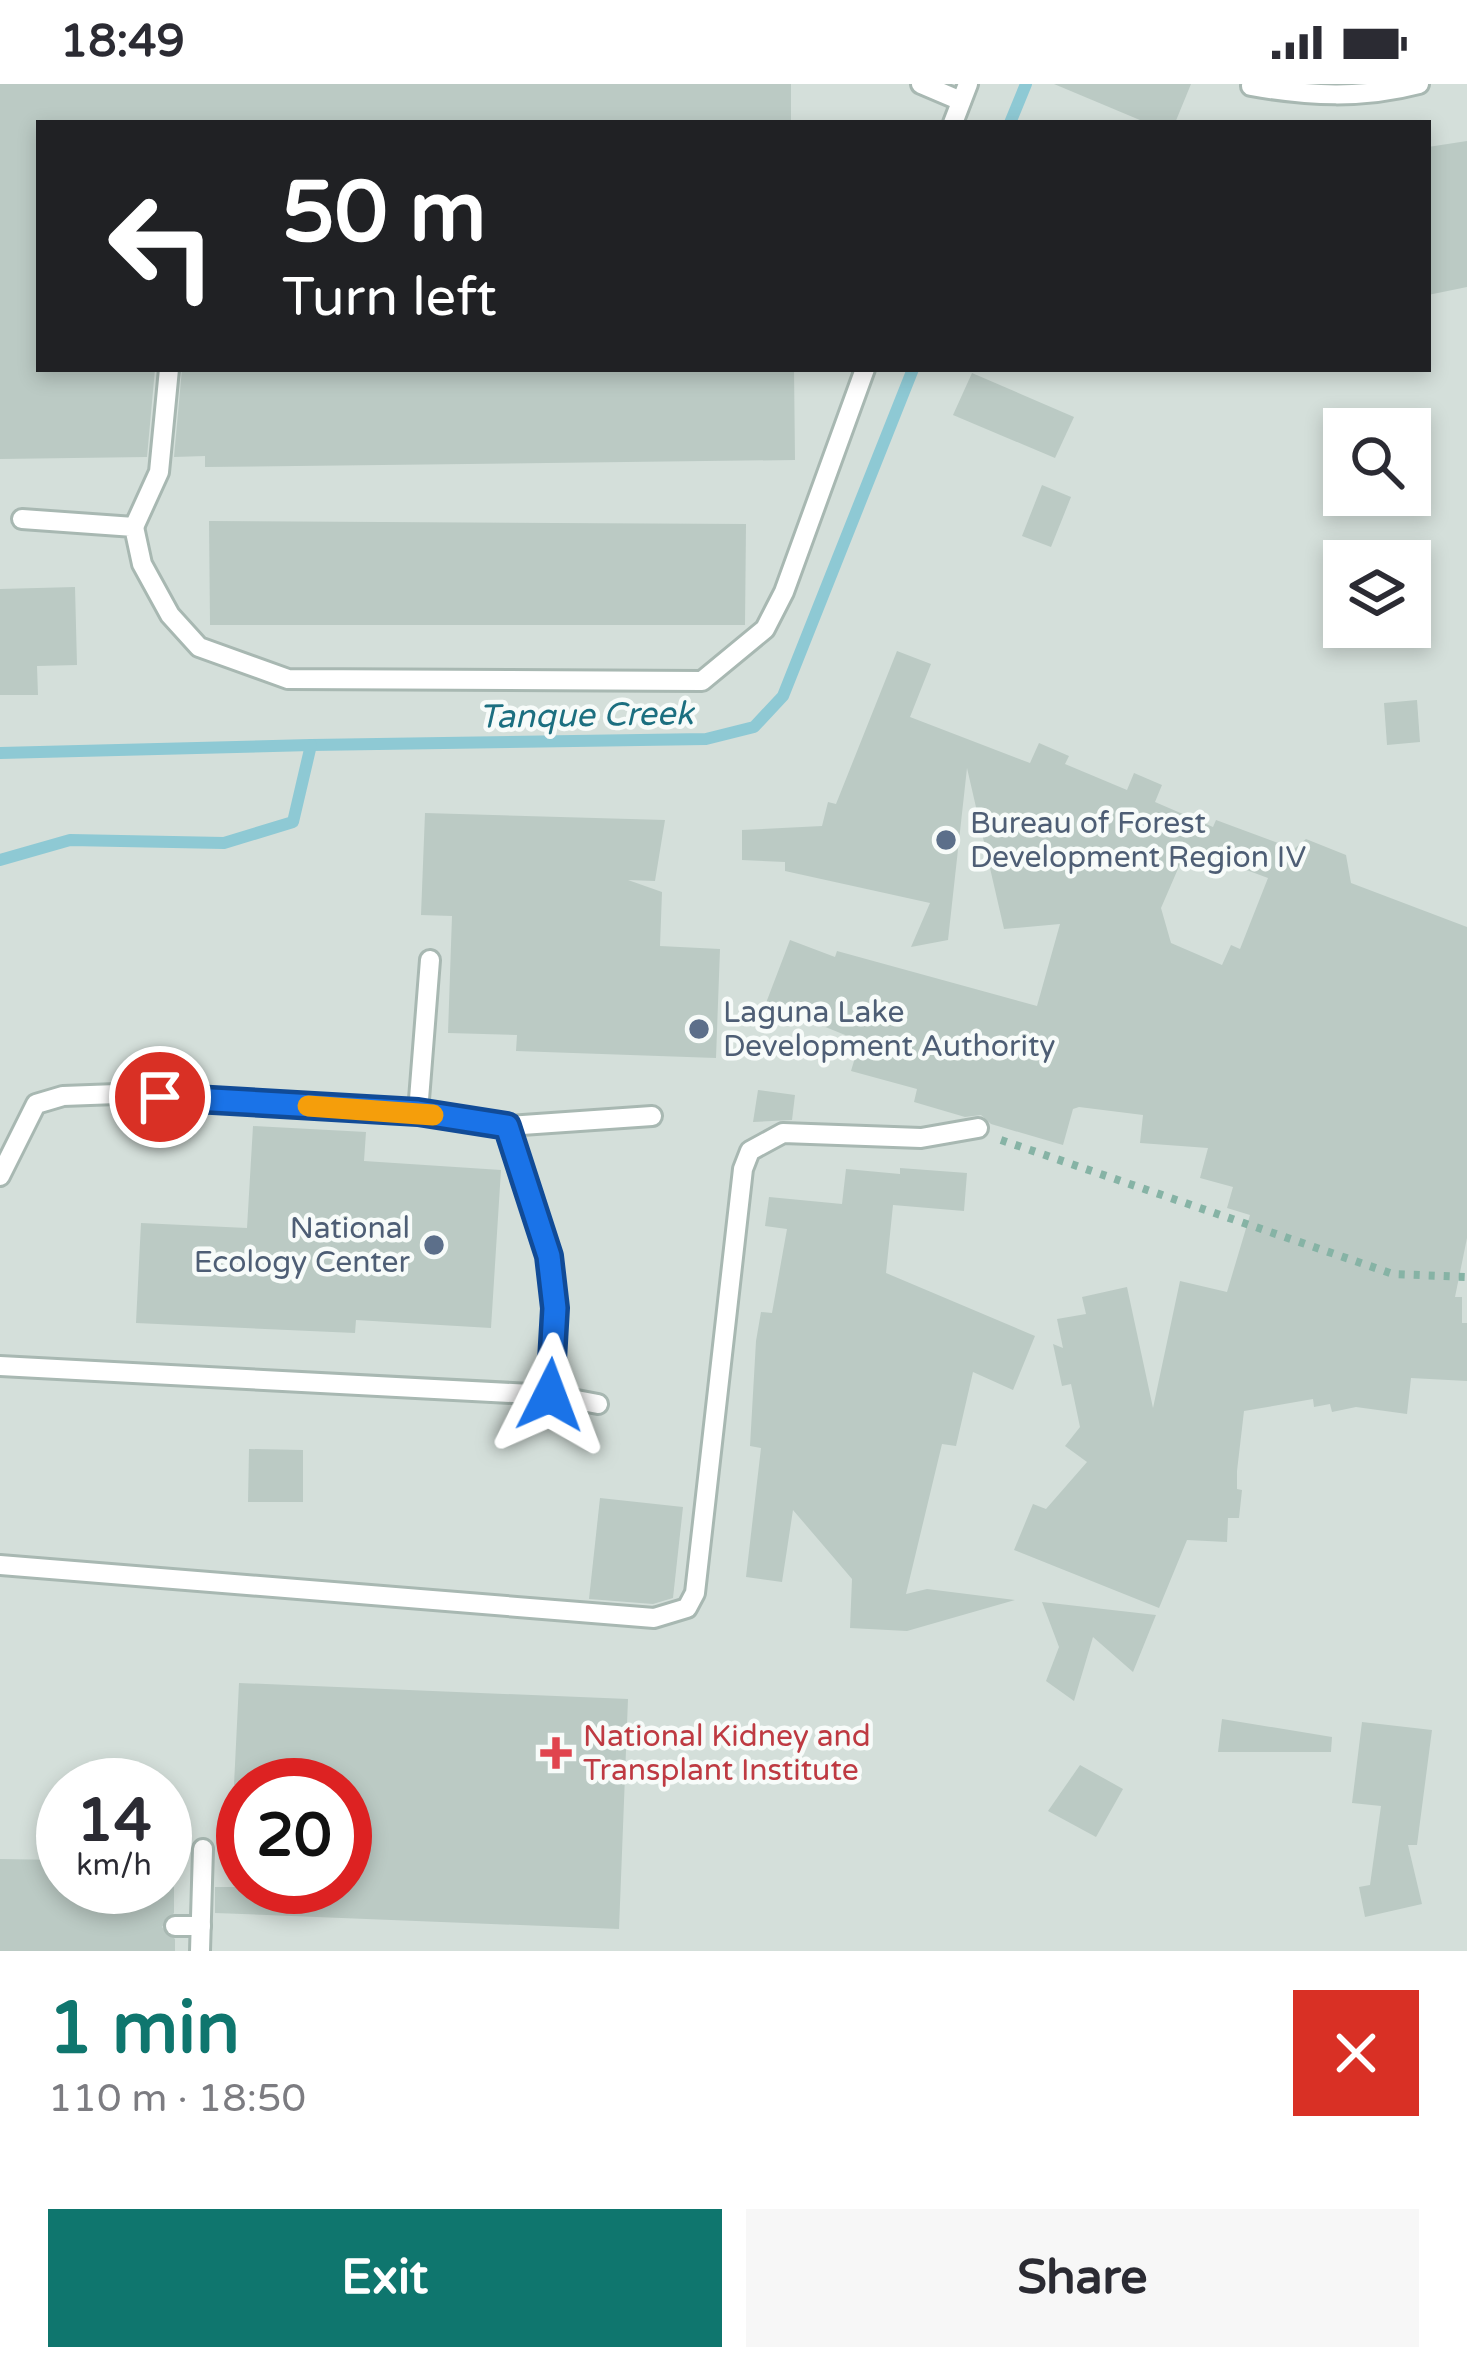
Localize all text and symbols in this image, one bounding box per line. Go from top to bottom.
text: 18:49 [60,15,185,69]
text: 50 m [282,163,486,264]
icon: left [84,168,240,324]
text: Turn left [282,265,497,330]
map controls [1323,408,1431,648]
button: search [1323,408,1431,516]
button: layers [1323,540,1431,648]
water label: Tanque Creek [478,694,696,737]
place label: Bureau of Forest Development Region IV [970,805,1306,876]
marker: Bureau of Forest Development Region IV [933,827,959,853]
place label: Laguna Lake Development Authority [723,994,1055,1065]
marker: Laguna Lake Development Authority [686,1016,712,1042]
pin [109,1046,211,1148]
icon: arrive [127,1064,193,1130]
place label: National Ecology Center [194,1210,410,1281]
marker: National Ecology Center [421,1232,447,1258]
position arrow [487,1332,613,1458]
place label: National Kidney and Transplant Institute [583,1718,871,1789]
marker: National Kidney and Transplant Institute [540,1737,572,1769]
speed limit sign: 20 [216,1758,372,1914]
text: 14 [76,1785,152,1857]
text: km/h [76,1847,152,1884]
text: 1 min [48,1986,240,2073]
button: close [1293,1990,1419,2116]
text: 110 m · 18:50 [48,2075,306,2122]
button: Exit [48,2209,722,2347]
button: Share [746,2209,1419,2347]

